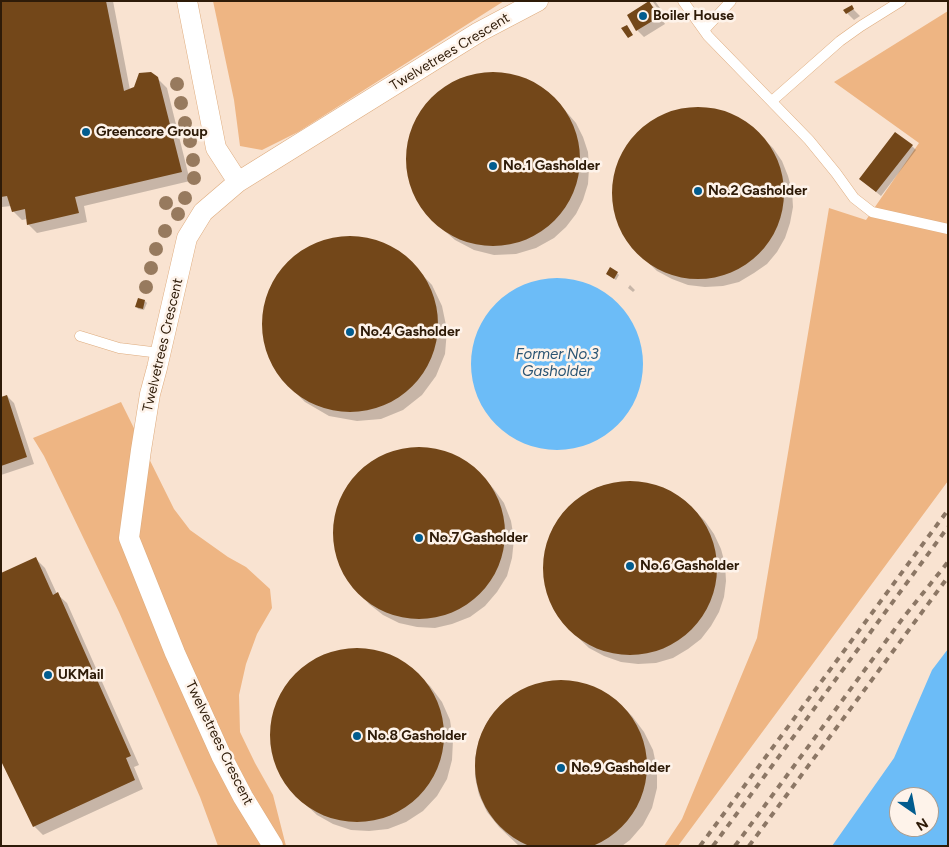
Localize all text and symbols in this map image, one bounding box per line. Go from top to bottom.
place label: Boiler House [653,8,734,24]
street label: Twelvetrees Crescent [387,10,513,94]
marker: Boiler House [637,10,649,22]
place label: Greencore Group [96,124,208,140]
marker: Greencore Group [80,126,92,138]
place label: No.1 Gasholder [503,158,600,174]
marker: No.1 Gasholder [487,160,499,172]
place label: No.2 Gasholder [708,183,807,199]
marker: No.2 Gasholder [692,185,704,197]
street label: Twelvetrees Crescent [139,277,187,413]
place label: No.4 Gasholder [360,324,460,340]
marker: No.4 Gasholder [344,326,356,338]
water label: Former No.3 Gasholder [515,346,599,381]
place label: No.7 Gasholder [429,530,528,546]
marker: No.7 Gasholder [413,532,425,544]
place label: No.6 Gasholder [640,558,739,574]
marker: No.6 Gasholder [624,560,636,572]
place label: UKMail [58,667,104,683]
marker: UKMail [42,669,54,681]
street label: Twelvetrees Crescent [182,678,256,808]
place label: No.8 Gasholder [367,728,467,744]
marker: No.8 Gasholder [351,730,363,742]
place label: No.9 Gasholder [571,760,670,776]
marker: No.9 Gasholder [555,762,567,774]
north arrow [889,787,939,837]
text: N [913,814,931,834]

